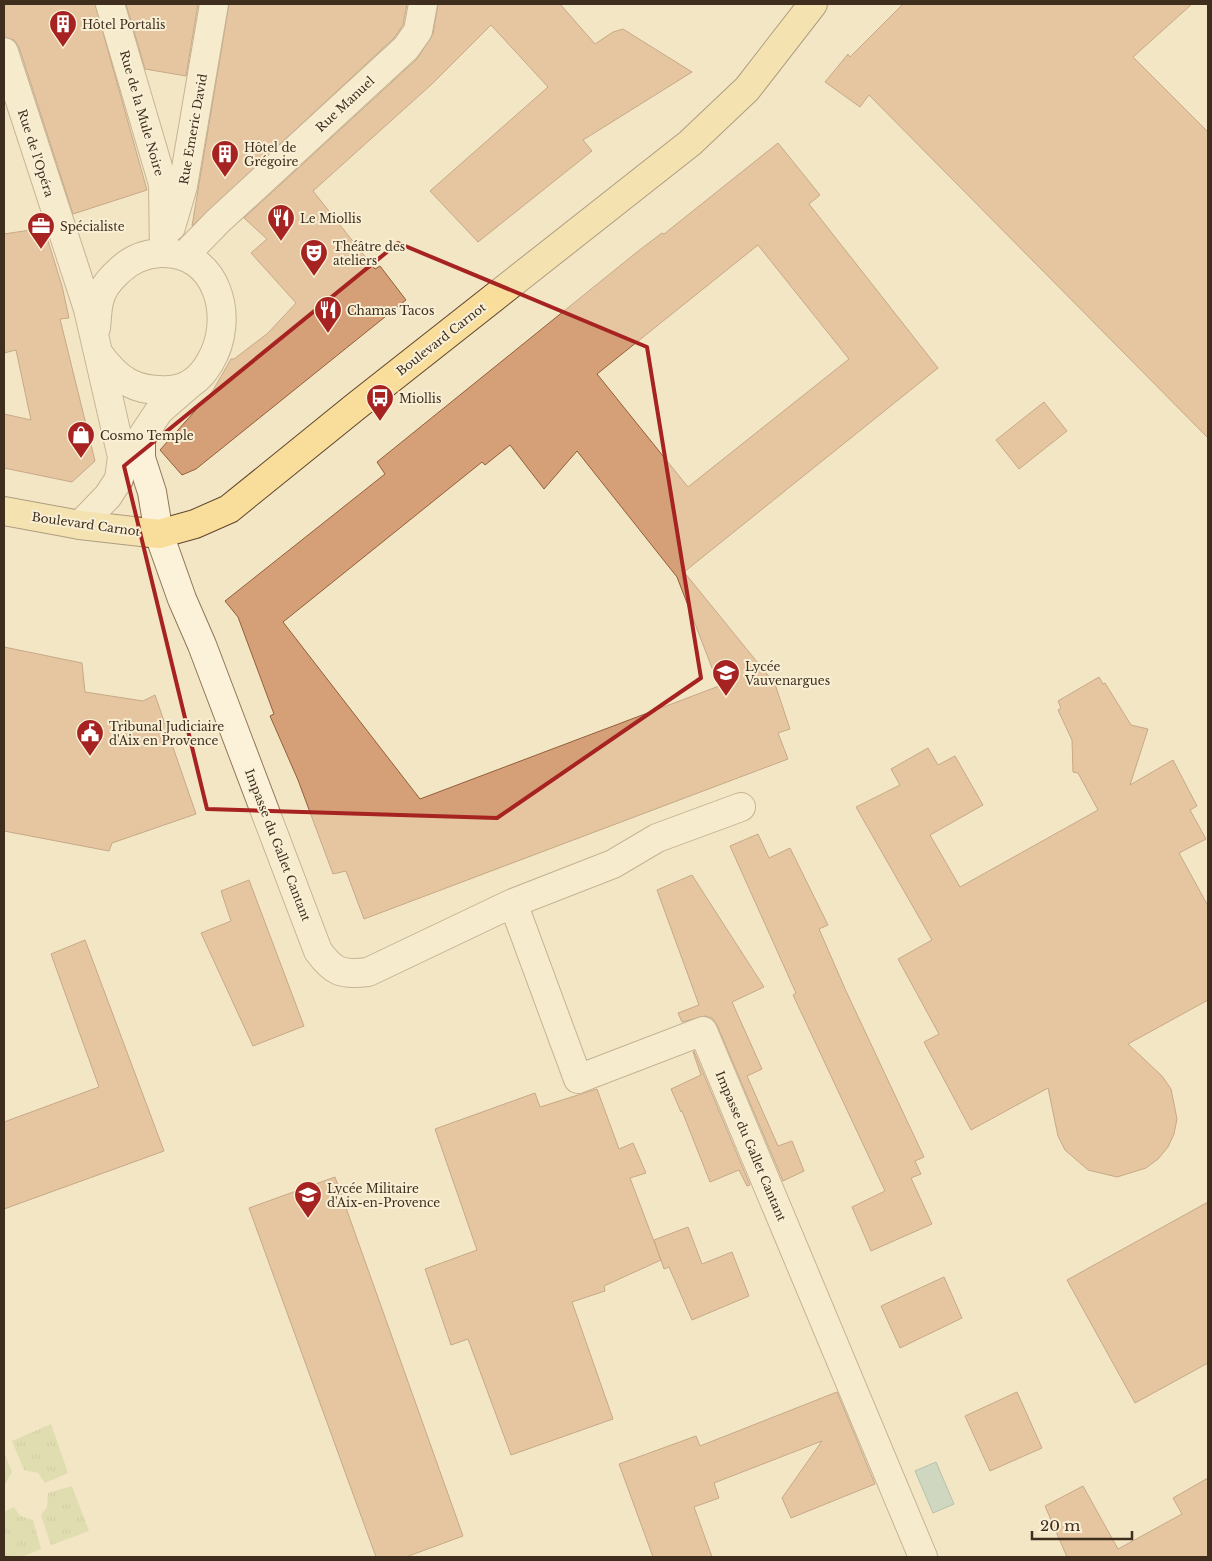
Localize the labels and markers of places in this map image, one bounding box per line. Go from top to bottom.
building icon: Hôtel Portalis [48,9,78,48]
place label: Hôtel Portalis [82,17,165,32]
building icon: Hôtel de Grégoire [210,139,240,178]
place label: Hôtel de Grégoire [244,140,299,169]
restaurant icon: Le Miollis [266,203,296,242]
office icon: Spécialiste [26,211,56,250]
place label: Le Miollis [300,211,361,226]
place label: Spécialiste [60,219,125,234]
theatre icon: Théâtre des ateliers [299,238,329,277]
place label: Théâtre des ateliers [333,239,405,268]
restaurant icon: Chamas Tacos [313,295,343,334]
place label: Chamas Tacos [347,303,434,318]
bus stop icon: Miollis [365,383,395,422]
place label: Miollis [399,391,441,406]
shop icon: Cosmo Temple [66,420,96,459]
place label: Cosmo Temple [100,428,194,443]
school or university icon: Lycée Vauvenargues [711,658,741,697]
place label: Lycée Vauvenargues [744,659,830,688]
public building icon: Tribunal Judiciaire d'Aix en Provence [75,718,105,757]
place label: Tribunal Judiciaire d'Aix en Provence [109,719,224,748]
school or university icon: Lycée Militaire d'Aix-en-Provence [293,1180,323,1219]
place label: Lycée Militaire d'Aix-en-Provence [327,1181,440,1210]

